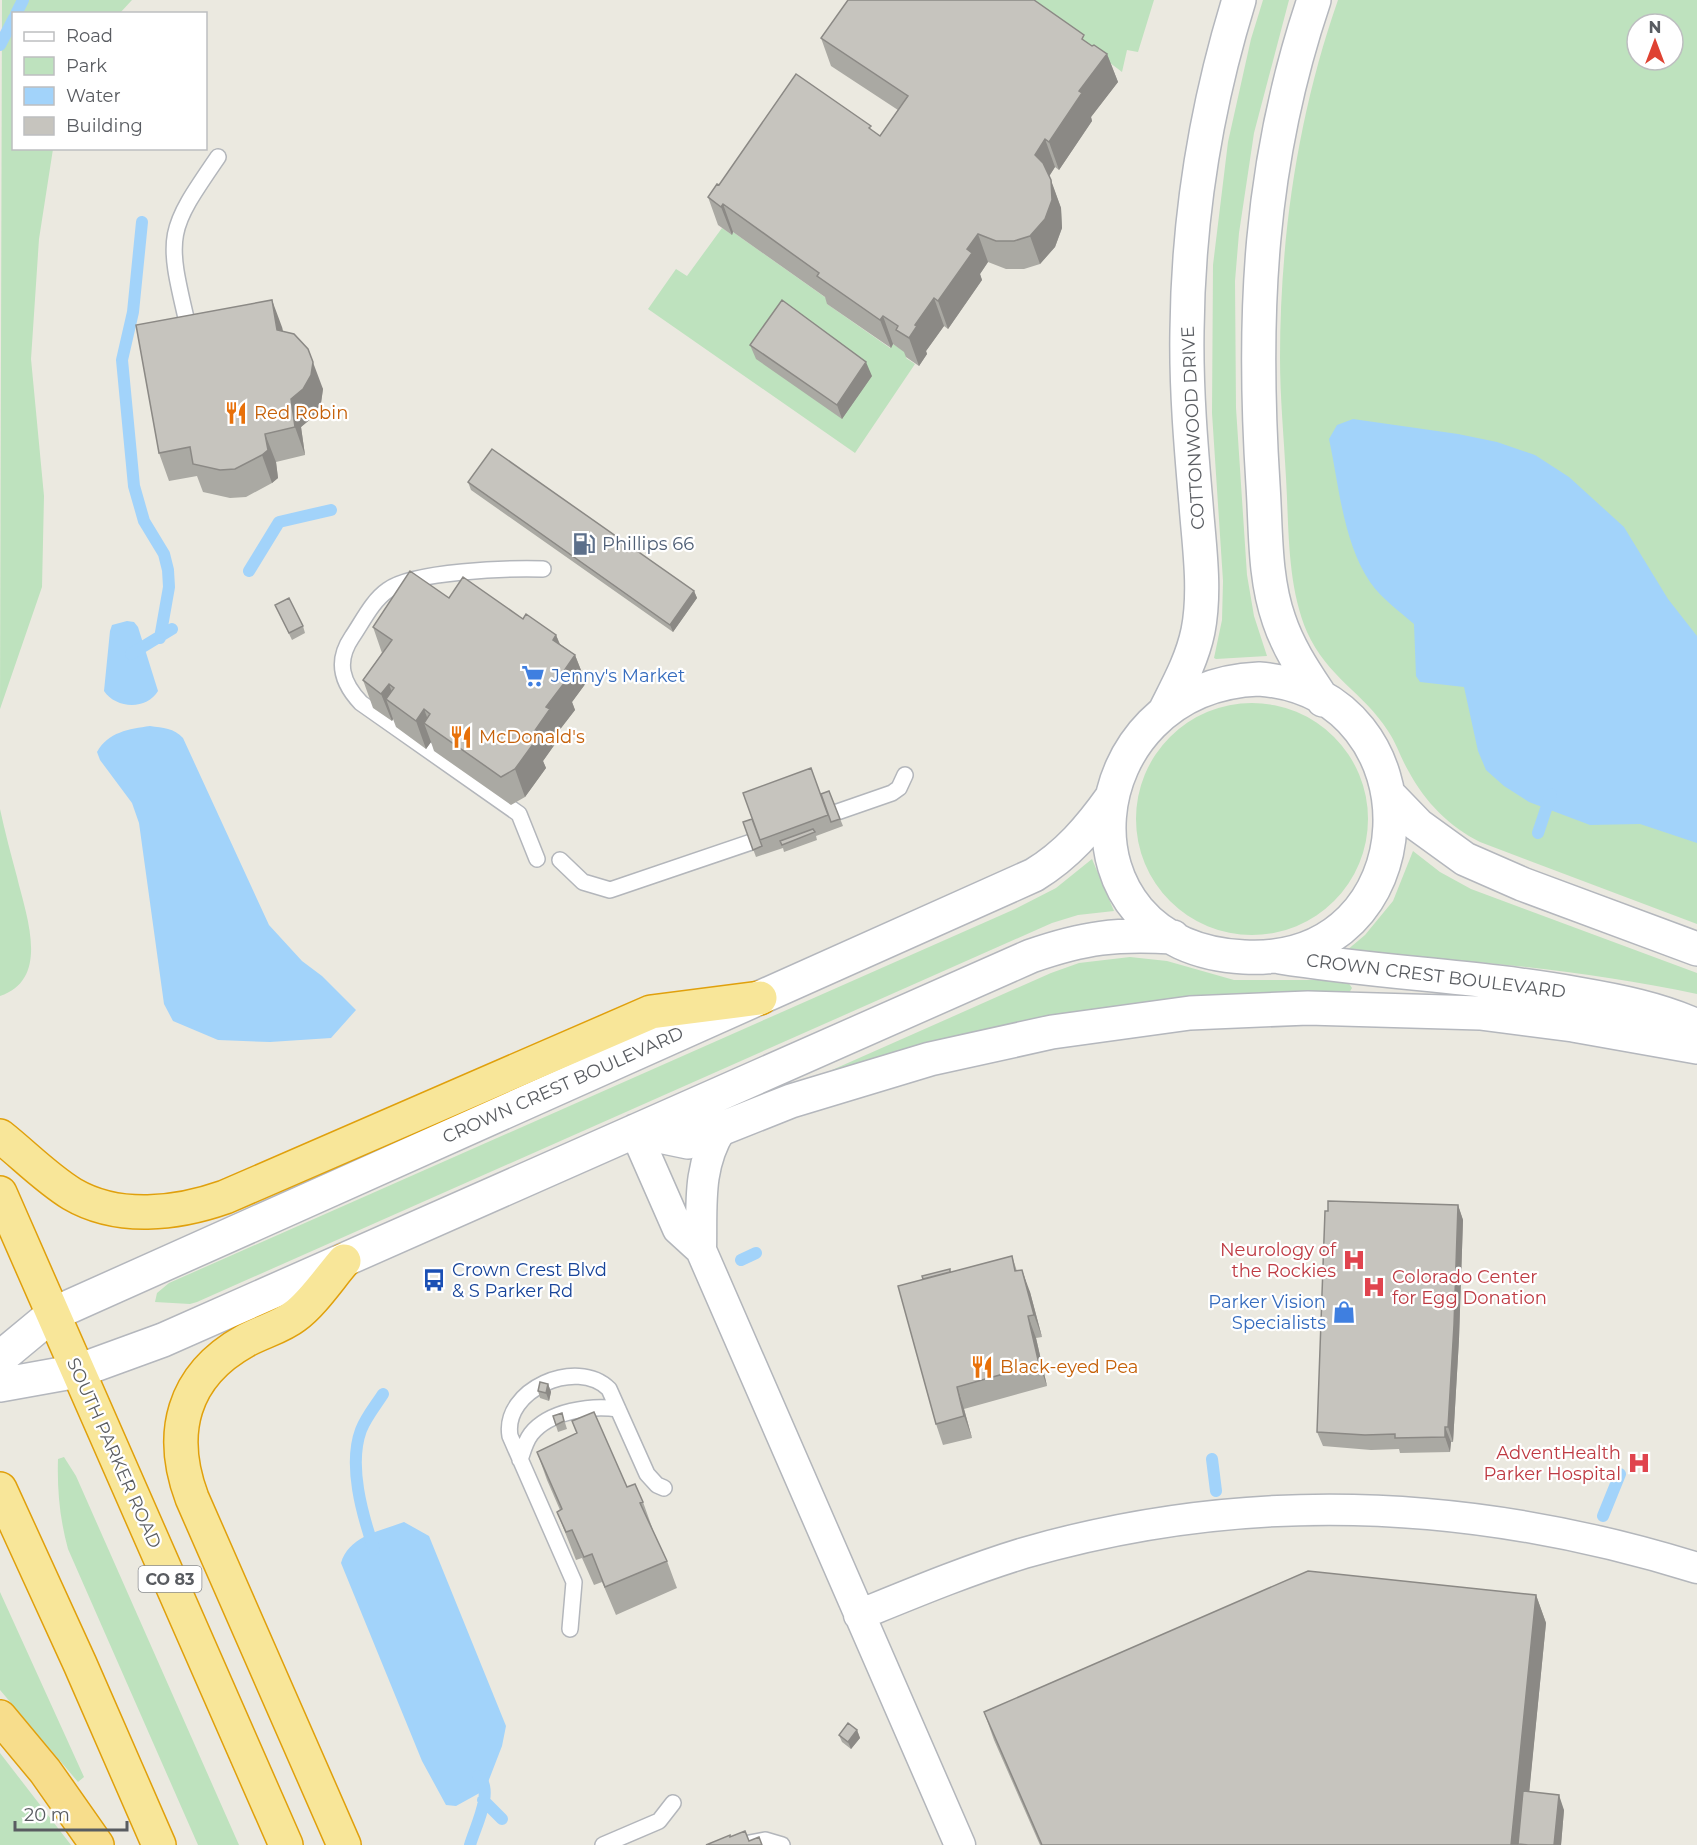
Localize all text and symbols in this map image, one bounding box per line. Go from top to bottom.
legend [12,12,207,150]
north arrow [1625,12,1685,72]
text: N [1649,18,1661,37]
text: Road [66,25,113,47]
text: Park [66,55,107,77]
text: Water [66,85,121,107]
text: Building [66,115,143,137]
street label: COTTONWOOD DRIVE [1177,326,1209,530]
restaurant icon: Red Robin [223,400,249,426]
place label: Red Robin [254,402,348,424]
fuel station icon: Phillips 66 [571,531,597,557]
place label: Phillips 66 [602,533,694,555]
supermarket icon: Jenny's Market [520,663,546,689]
place label: Jenny's Market [550,665,685,687]
restaurant icon: McDonald's [448,724,474,750]
place label: McDonald's [479,726,585,748]
street label: CROWN CREST BOULEVARD [1305,949,1567,1003]
street label: CROWN CREST BOULEVARD [439,1022,687,1148]
place label: Neurology of the Rockies [1220,1239,1337,1282]
hospital icon: Neurology of the Rockies [1341,1247,1367,1273]
place label: Crown Crest Blvd & S Parker Rd [452,1259,607,1302]
place label: Colorado Center for Egg Donation [1392,1266,1547,1309]
bus stop icon: Crown Crest Blvd & S Parker Rd [421,1267,447,1293]
hospital icon: Colorado Center for Egg Donation [1361,1274,1387,1300]
place label: Parker Vision Specialists [1208,1291,1326,1334]
shop icon: Parker Vision Specialists [1331,1299,1357,1325]
street label: SOUTH PARKER ROAD [62,1354,166,1552]
restaurant icon: Black-eyed Pea [969,1354,995,1380]
place label: Black-eyed Pea [1000,1356,1138,1378]
place label: AdventHealth Parker Hospital [1483,1442,1621,1485]
hospital icon: AdventHealth Parker Hospital [1626,1450,1652,1476]
road number: CO 83 [138,1566,201,1592]
scale bar [15,1794,128,1832]
text: 20 m [24,1804,70,1826]

